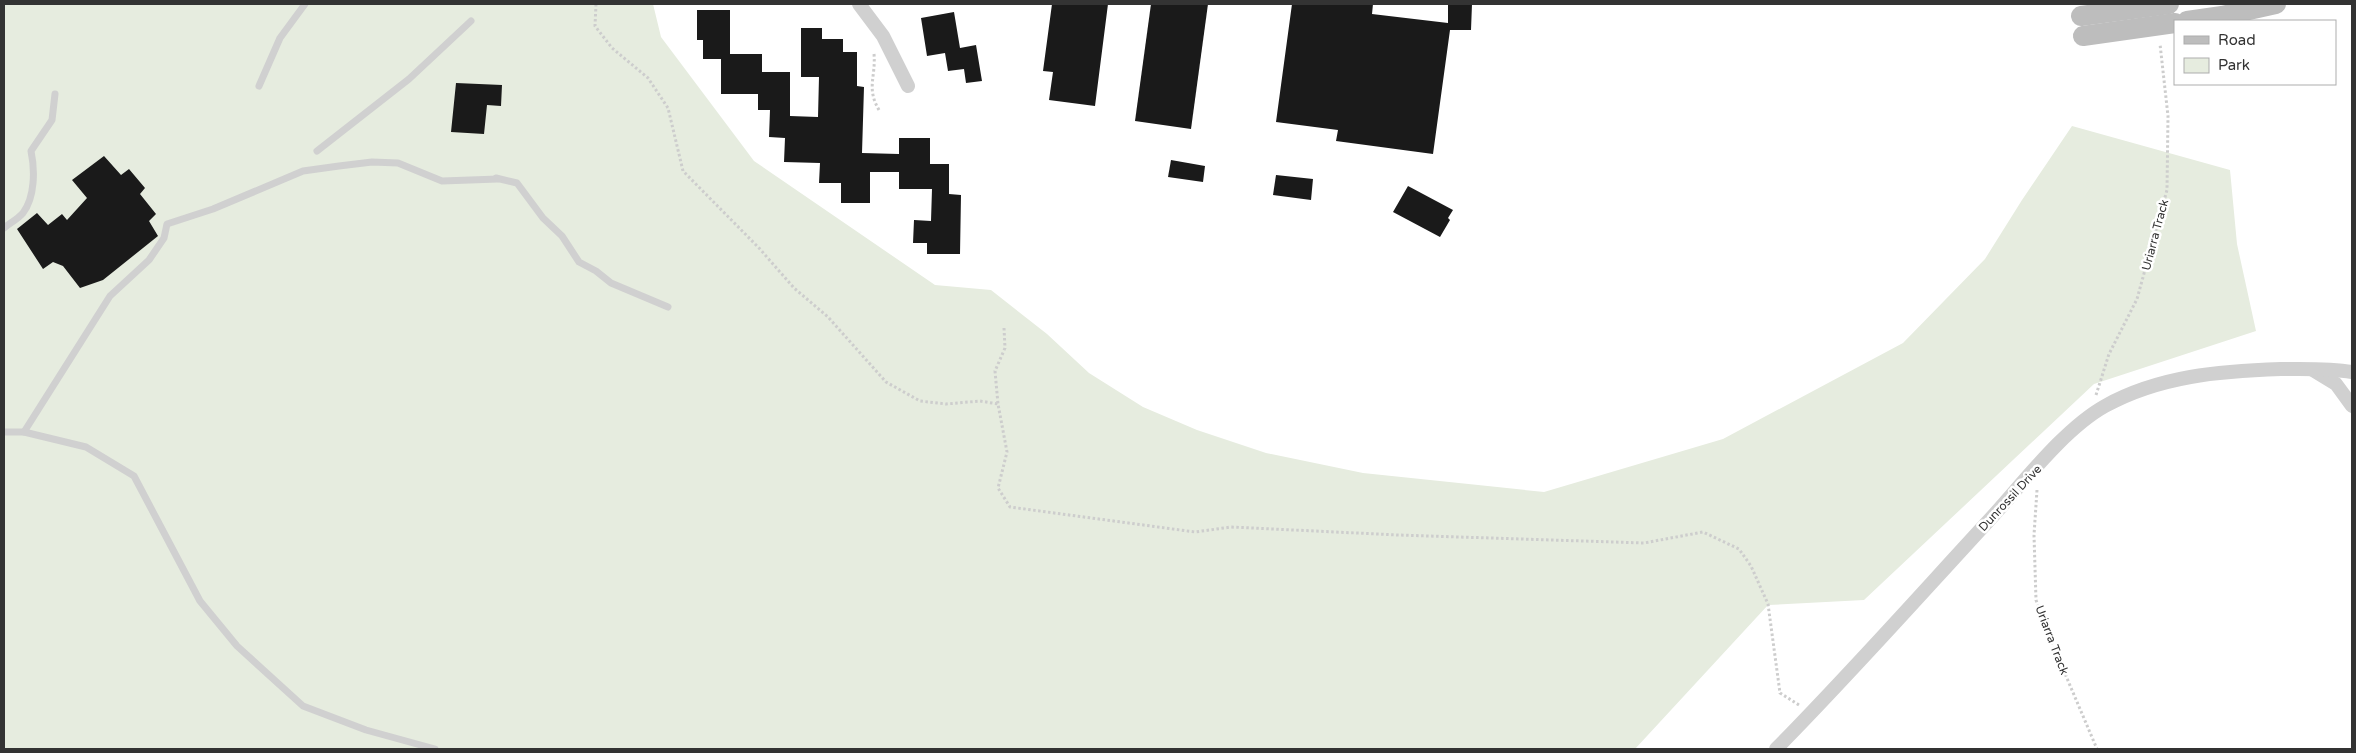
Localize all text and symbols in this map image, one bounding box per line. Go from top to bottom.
legend [2174,20,2336,85]
text: Road [2218,31,2256,49]
text: Park [2218,56,2250,74]
street label: Uriarra Track [2139,197,2171,272]
street label: Dunrossil Drive [1976,462,2044,534]
street label: Uriarra Track [2032,603,2072,677]

